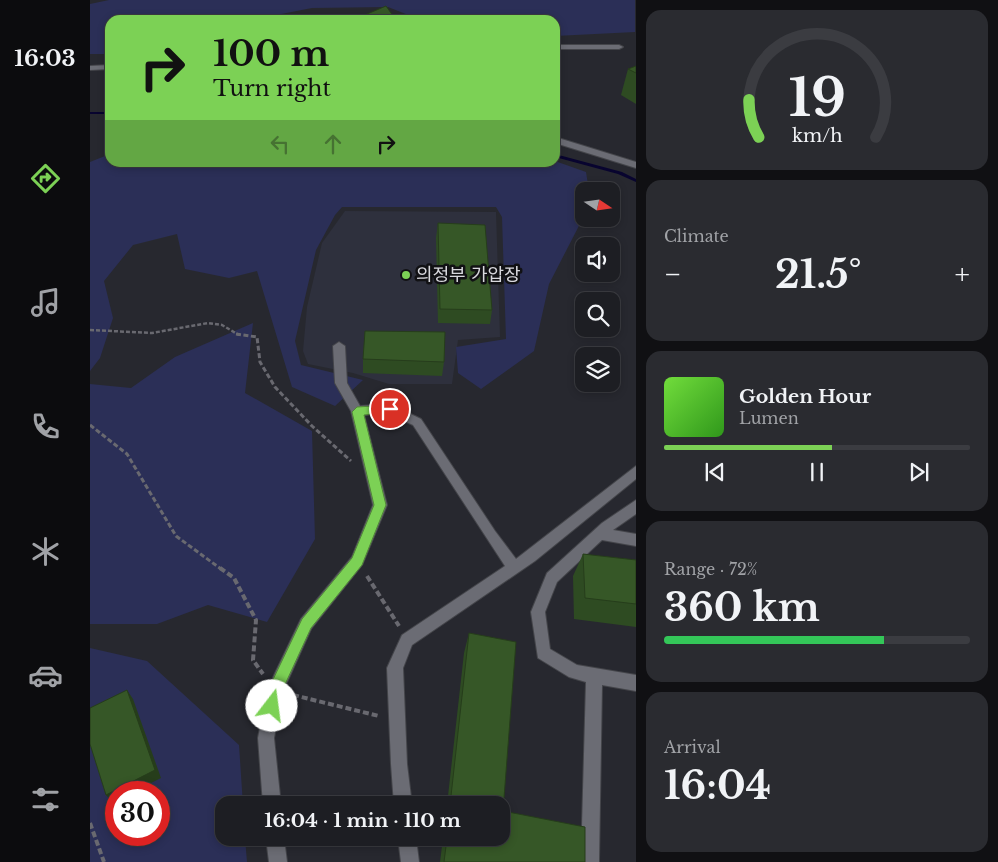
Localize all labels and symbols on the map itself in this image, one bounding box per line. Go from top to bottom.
north arrow [575,182,620,228]
place label: 의정부 가압장 [416,264,521,286]
marker: 의정부 가압장 [400,269,412,281]
pin [369,388,411,430]
position arrow [245,679,297,731]
speed limit sign: 30 [105,781,170,846]

